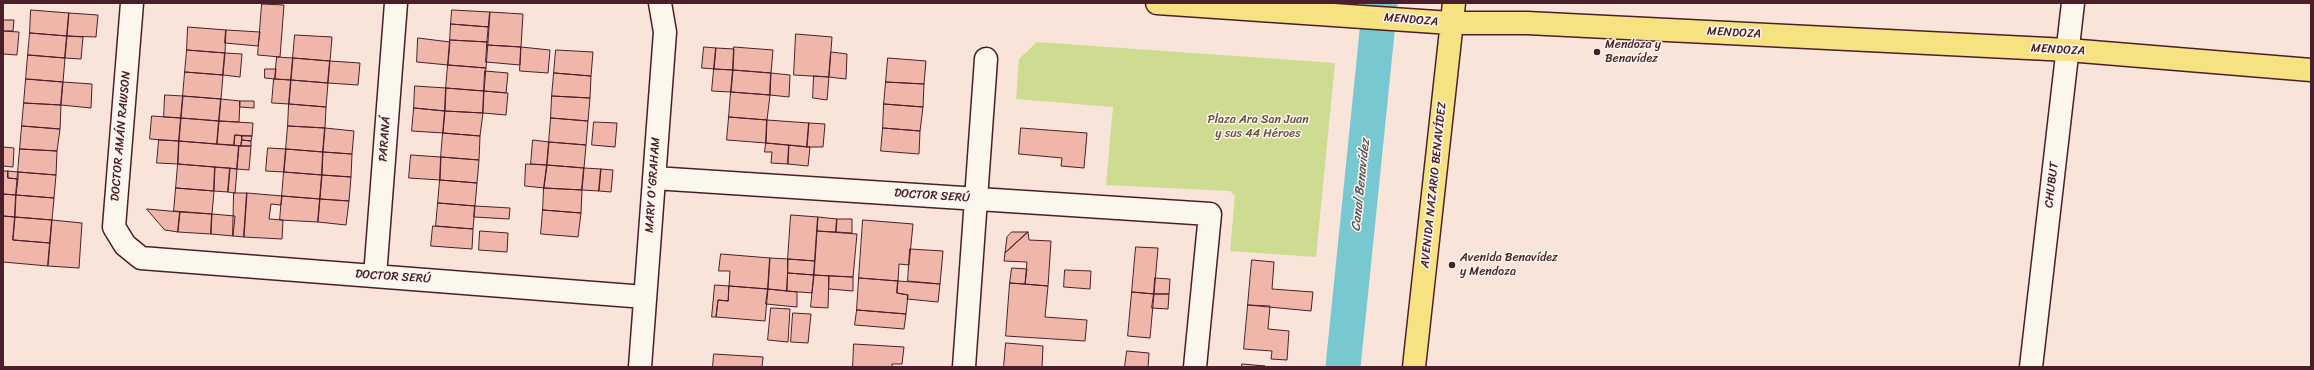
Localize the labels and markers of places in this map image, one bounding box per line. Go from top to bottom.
place label: Mendoza y Benavídez [1605,38,1661,66]
marker: Mendoza y Benavídez [1592,47,1602,57]
place label: Avenida Benavídez y Mendoza [1460,251,1558,279]
marker: Avenida Benavídez y Mendoza [1447,260,1457,270]

